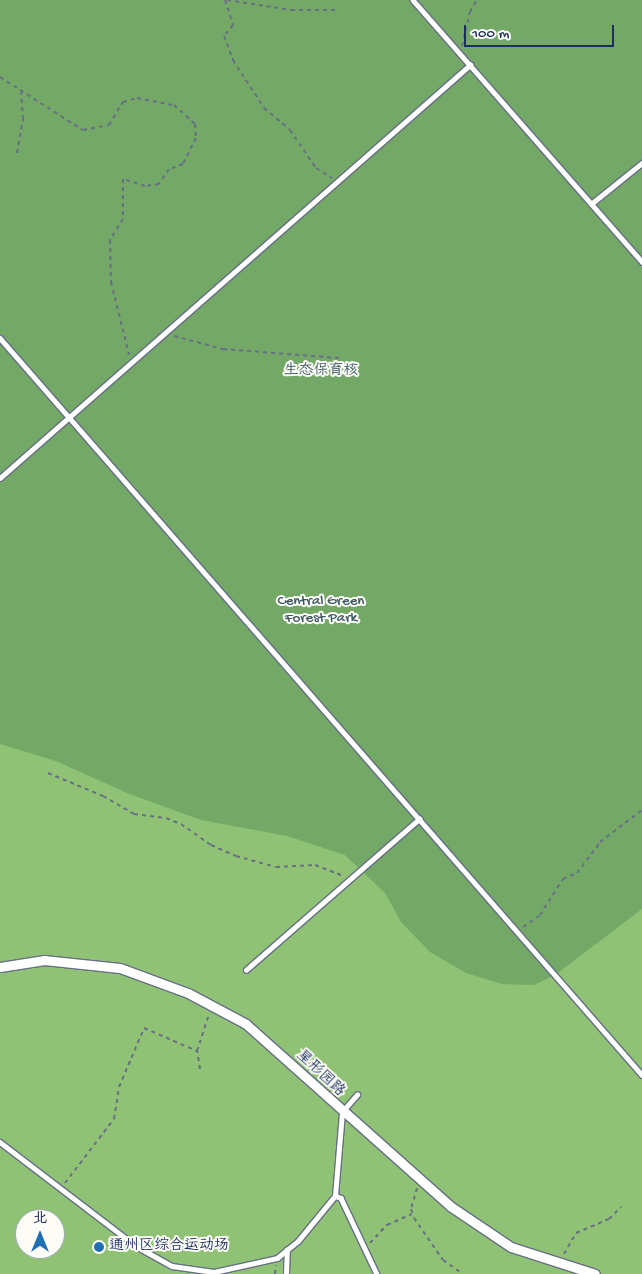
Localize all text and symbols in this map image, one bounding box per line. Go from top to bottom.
scale bar [467,15,617,47]
text: 100 m [472,25,509,43]
park label: 生态保育核 [284,363,358,381]
park label: Central Green Forest Park [278,592,364,627]
street label: 星形园路 [292,1047,348,1101]
north arrow [15,1209,65,1259]
text: 北 [33,1211,47,1228]
place label: 通州区综合运动场 [109,1238,229,1256]
marker: 通州区综合运动场 [93,1241,105,1253]

